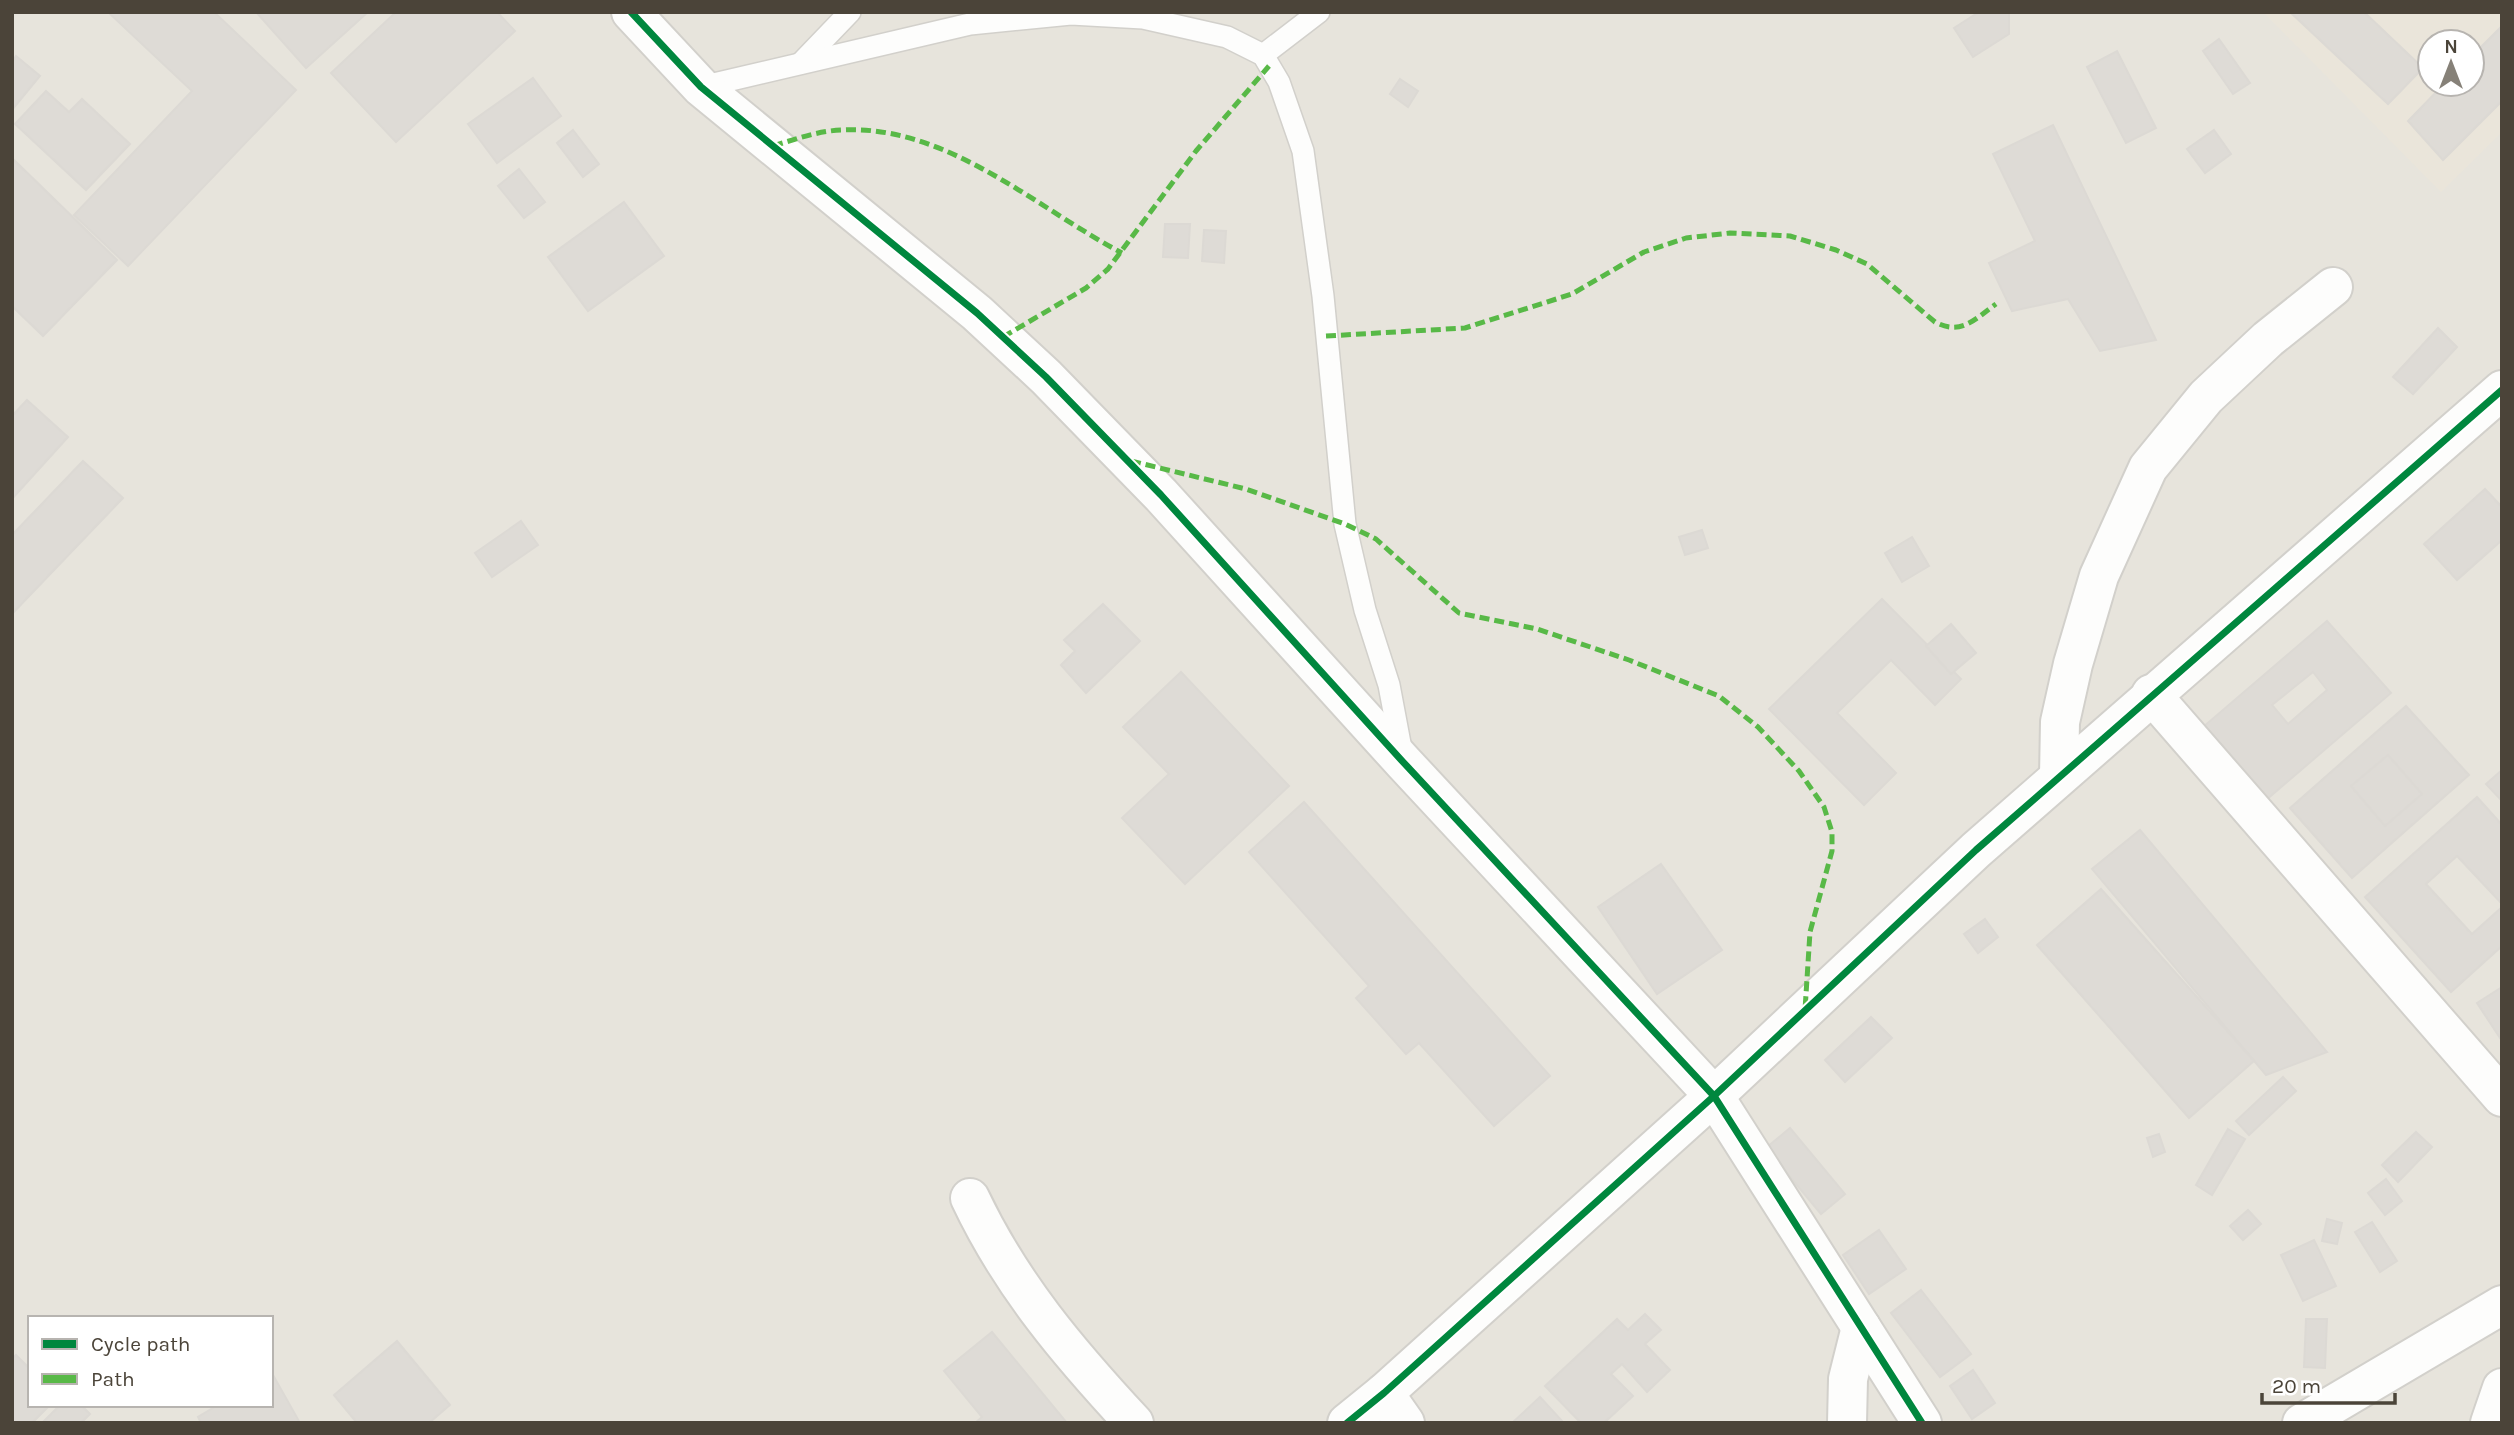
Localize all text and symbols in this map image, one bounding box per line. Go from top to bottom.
north arrow [2416,28,2486,98]
text: N [2444,36,2458,58]
legend [28,1316,273,1407]
text: Cycle path [91,1332,191,1356]
scale bar [2262,1362,2395,1406]
text: Path [91,1367,135,1391]
text: 20 m [2272,1374,2321,1398]

